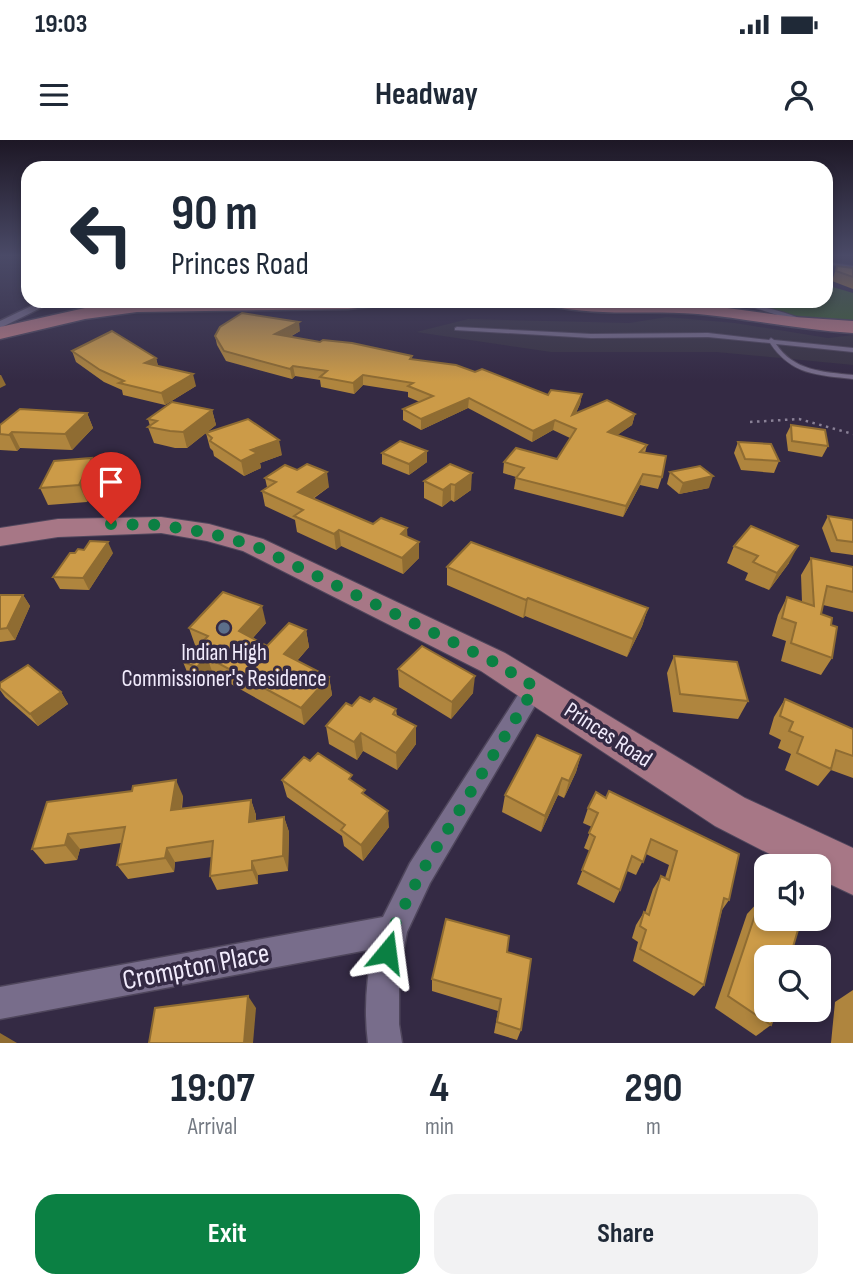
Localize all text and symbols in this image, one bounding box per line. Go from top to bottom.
text: 19:03 [35,9,87,40]
text: Headway [375,75,478,114]
icon: menu [35,76,73,114]
icon: person [780,76,818,114]
text: 90 m [171,185,258,244]
icon: left [56,189,147,280]
text: Princes Road [171,245,309,284]
pin [81,452,141,524]
icon: arrive [92,463,130,501]
marker: Indian High Commissioner's Residence [216,620,232,636]
place label: Indian High Commissioner's Residence [122,639,326,693]
street label: Princes Road [559,696,657,774]
map controls [754,854,831,1022]
button: sound [754,854,831,931]
position arrow [350,915,424,989]
street label: Crompton Place [120,937,272,997]
button: search [754,945,831,1022]
text: 19:07 [170,1063,254,1114]
text: 4 [430,1063,449,1114]
text: 290 [624,1063,683,1114]
text: Arrival [188,1113,237,1141]
text: min [425,1113,454,1141]
text: m [646,1113,661,1141]
button: Exit [35,1194,420,1274]
button: Share [434,1194,818,1274]

